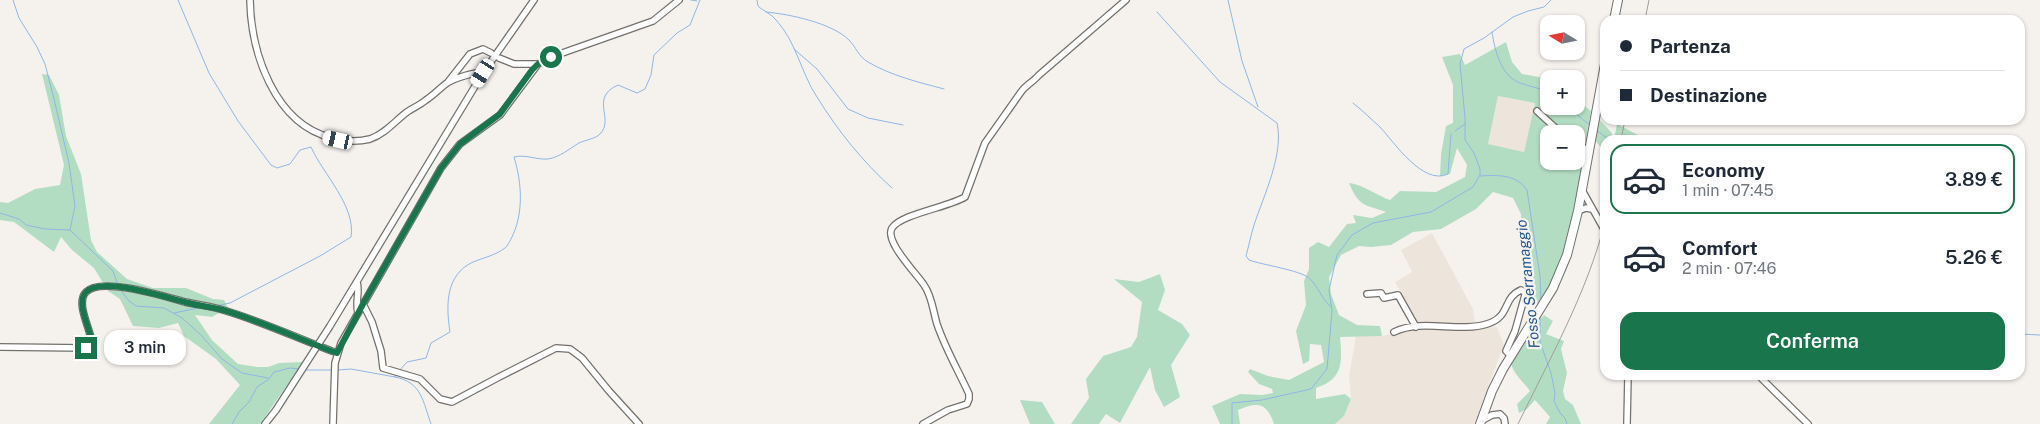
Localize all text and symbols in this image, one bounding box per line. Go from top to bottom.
north arrow [1540,15,1585,60]
map controls [1540,15,1585,170]
text: Partenza [1650,35,1731,57]
route start [540,46,562,68]
car [468,56,497,90]
button: + [1540,70,1585,115]
text: Destinazione [1650,84,1767,106]
button: − [1540,125,1585,170]
car [321,129,354,151]
icon: car [1622,157,1667,202]
text: Economy [1682,159,1765,181]
text: 3.89 € [1945,168,2003,190]
text: 1 min · 07:45 [1682,181,1774,200]
water label: Fosso Serramaggio [1512,219,1543,349]
icon: car [1622,235,1667,280]
text: Comfort [1682,237,1758,259]
text: 5.26 € [1945,246,2003,268]
text: 2 min · 07:46 [1682,259,1777,278]
button: Conferma [1620,312,2005,370]
callout: 3 min [104,330,186,366]
route end [75,337,97,359]
text: 3 min [124,338,166,357]

